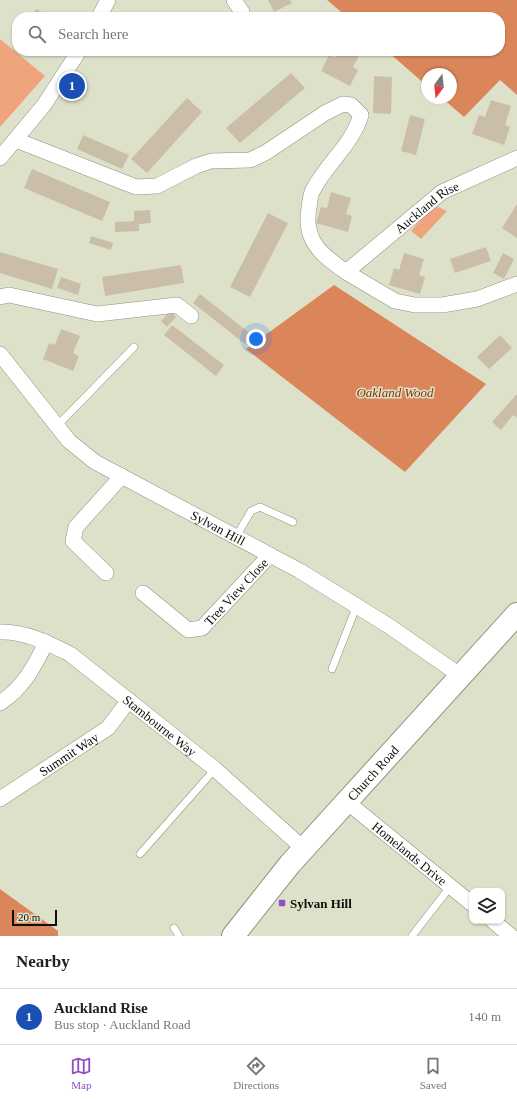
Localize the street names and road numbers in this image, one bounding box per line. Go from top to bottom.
street label: Auckland Rise [392,178,461,236]
street label: Sylvan Hill [188,507,248,549]
street label: Tree View Close [201,555,271,629]
street label: Stambourne Way [120,692,200,760]
street label: Summit Way [36,729,102,779]
street label: Church Road [344,742,402,804]
street label: Homelands Drive [369,819,450,889]

